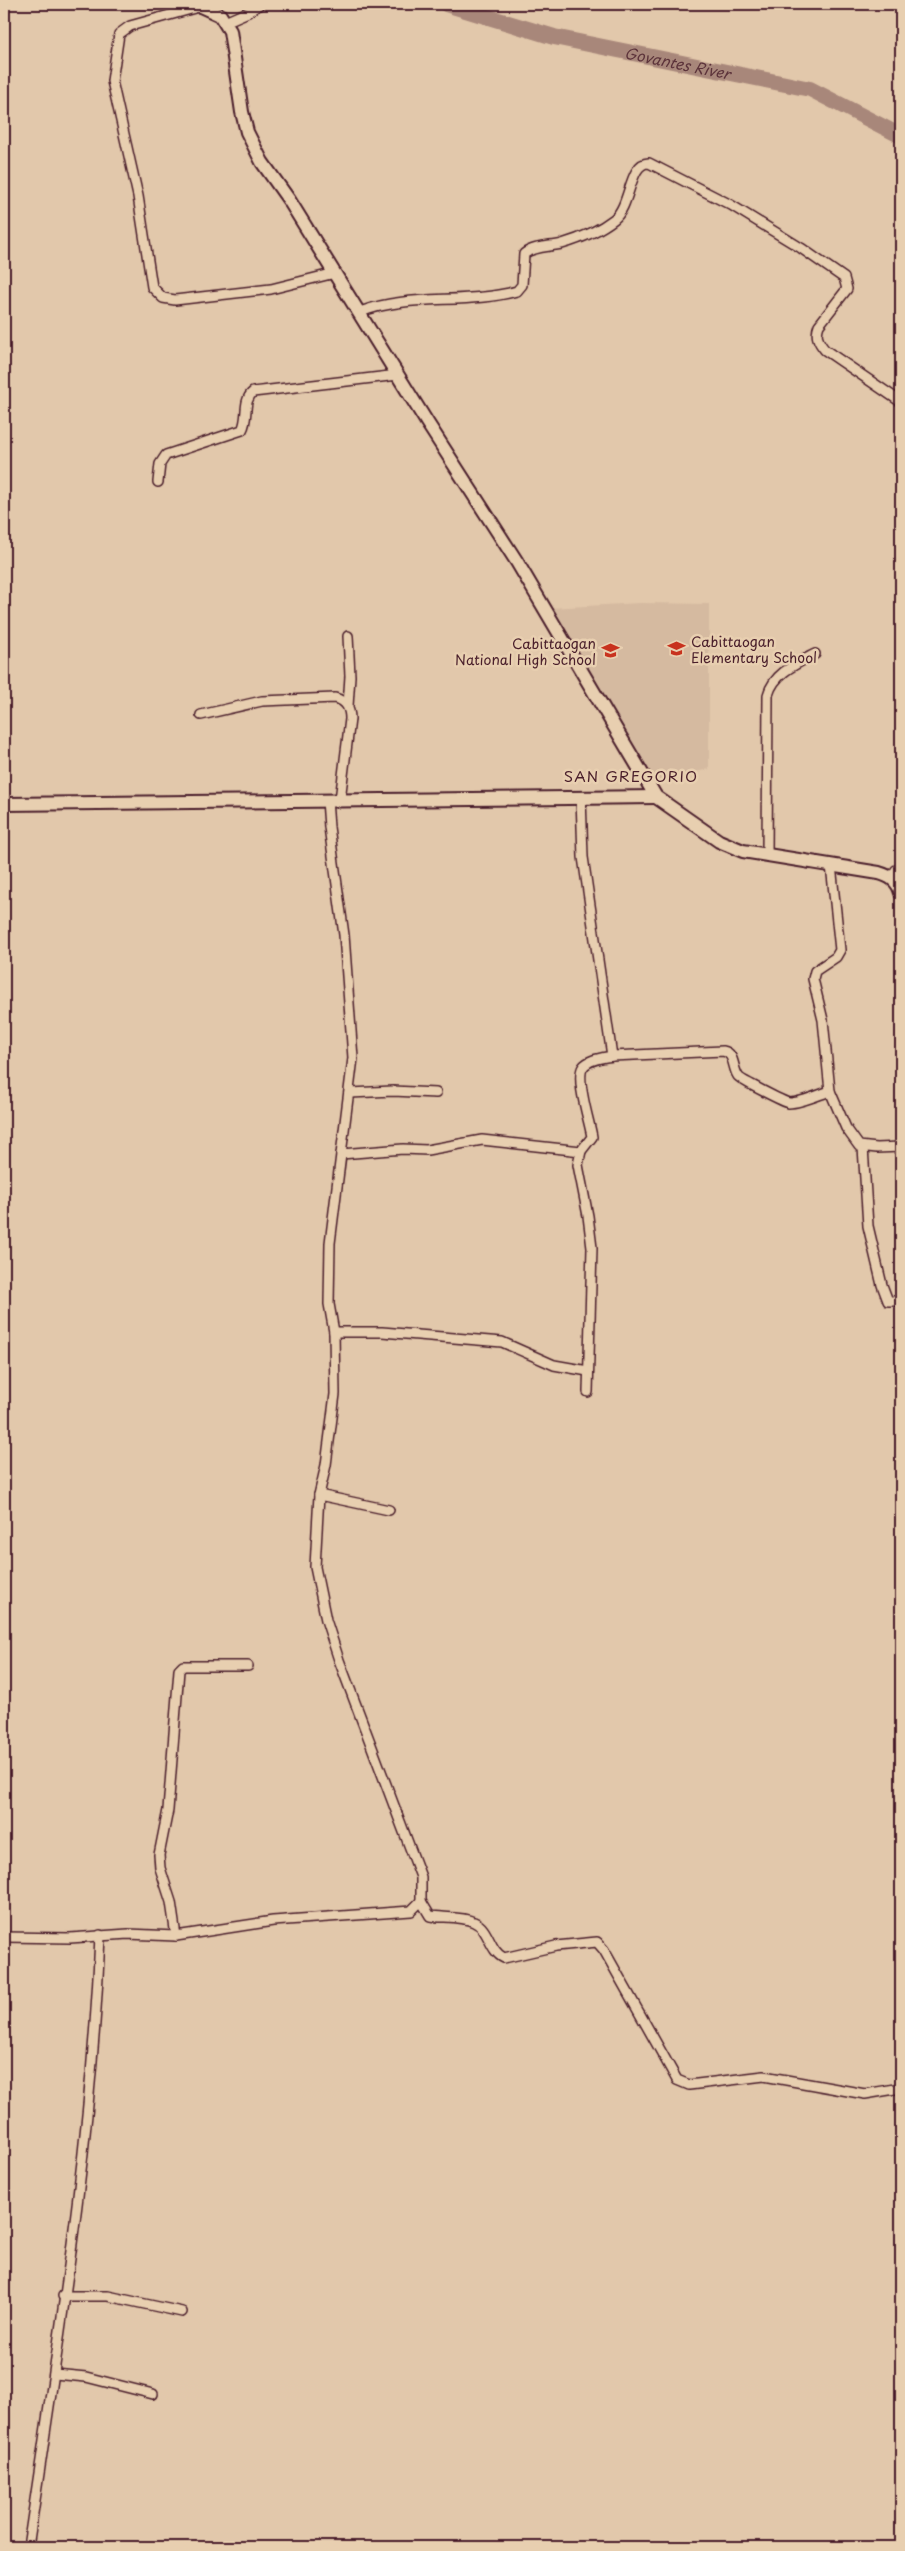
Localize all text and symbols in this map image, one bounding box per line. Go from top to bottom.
water label: Govantes River [622,40,735,85]
place label: Cabittaogan Elementary School [691,631,817,668]
place label: Cabittaogan National High School [455,633,596,670]
school or university icon: Cabittaogan Elementary School [667,639,687,659]
school or university icon: Cabittaogan National High School [600,641,620,661]
district label: SAN GREGORIO [564,764,698,787]

